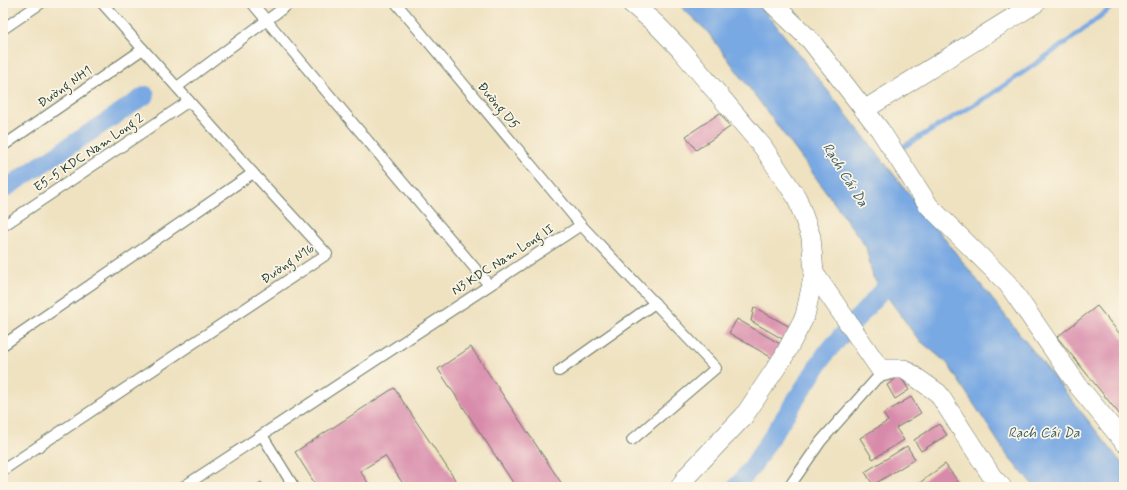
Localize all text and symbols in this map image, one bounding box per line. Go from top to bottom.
street label: Đường NH1 [35,62,97,114]
street label: Đường D5 [472,79,523,135]
street label: E5-5 KDC Nam Long 2 [31,110,149,198]
water label: Rạch Cái Da [818,140,872,210]
street label: N3 KDC Nam Long II [449,220,559,301]
street label: Đường N16 [258,240,319,290]
water label: Rạch Cái Da [1008,424,1080,442]

